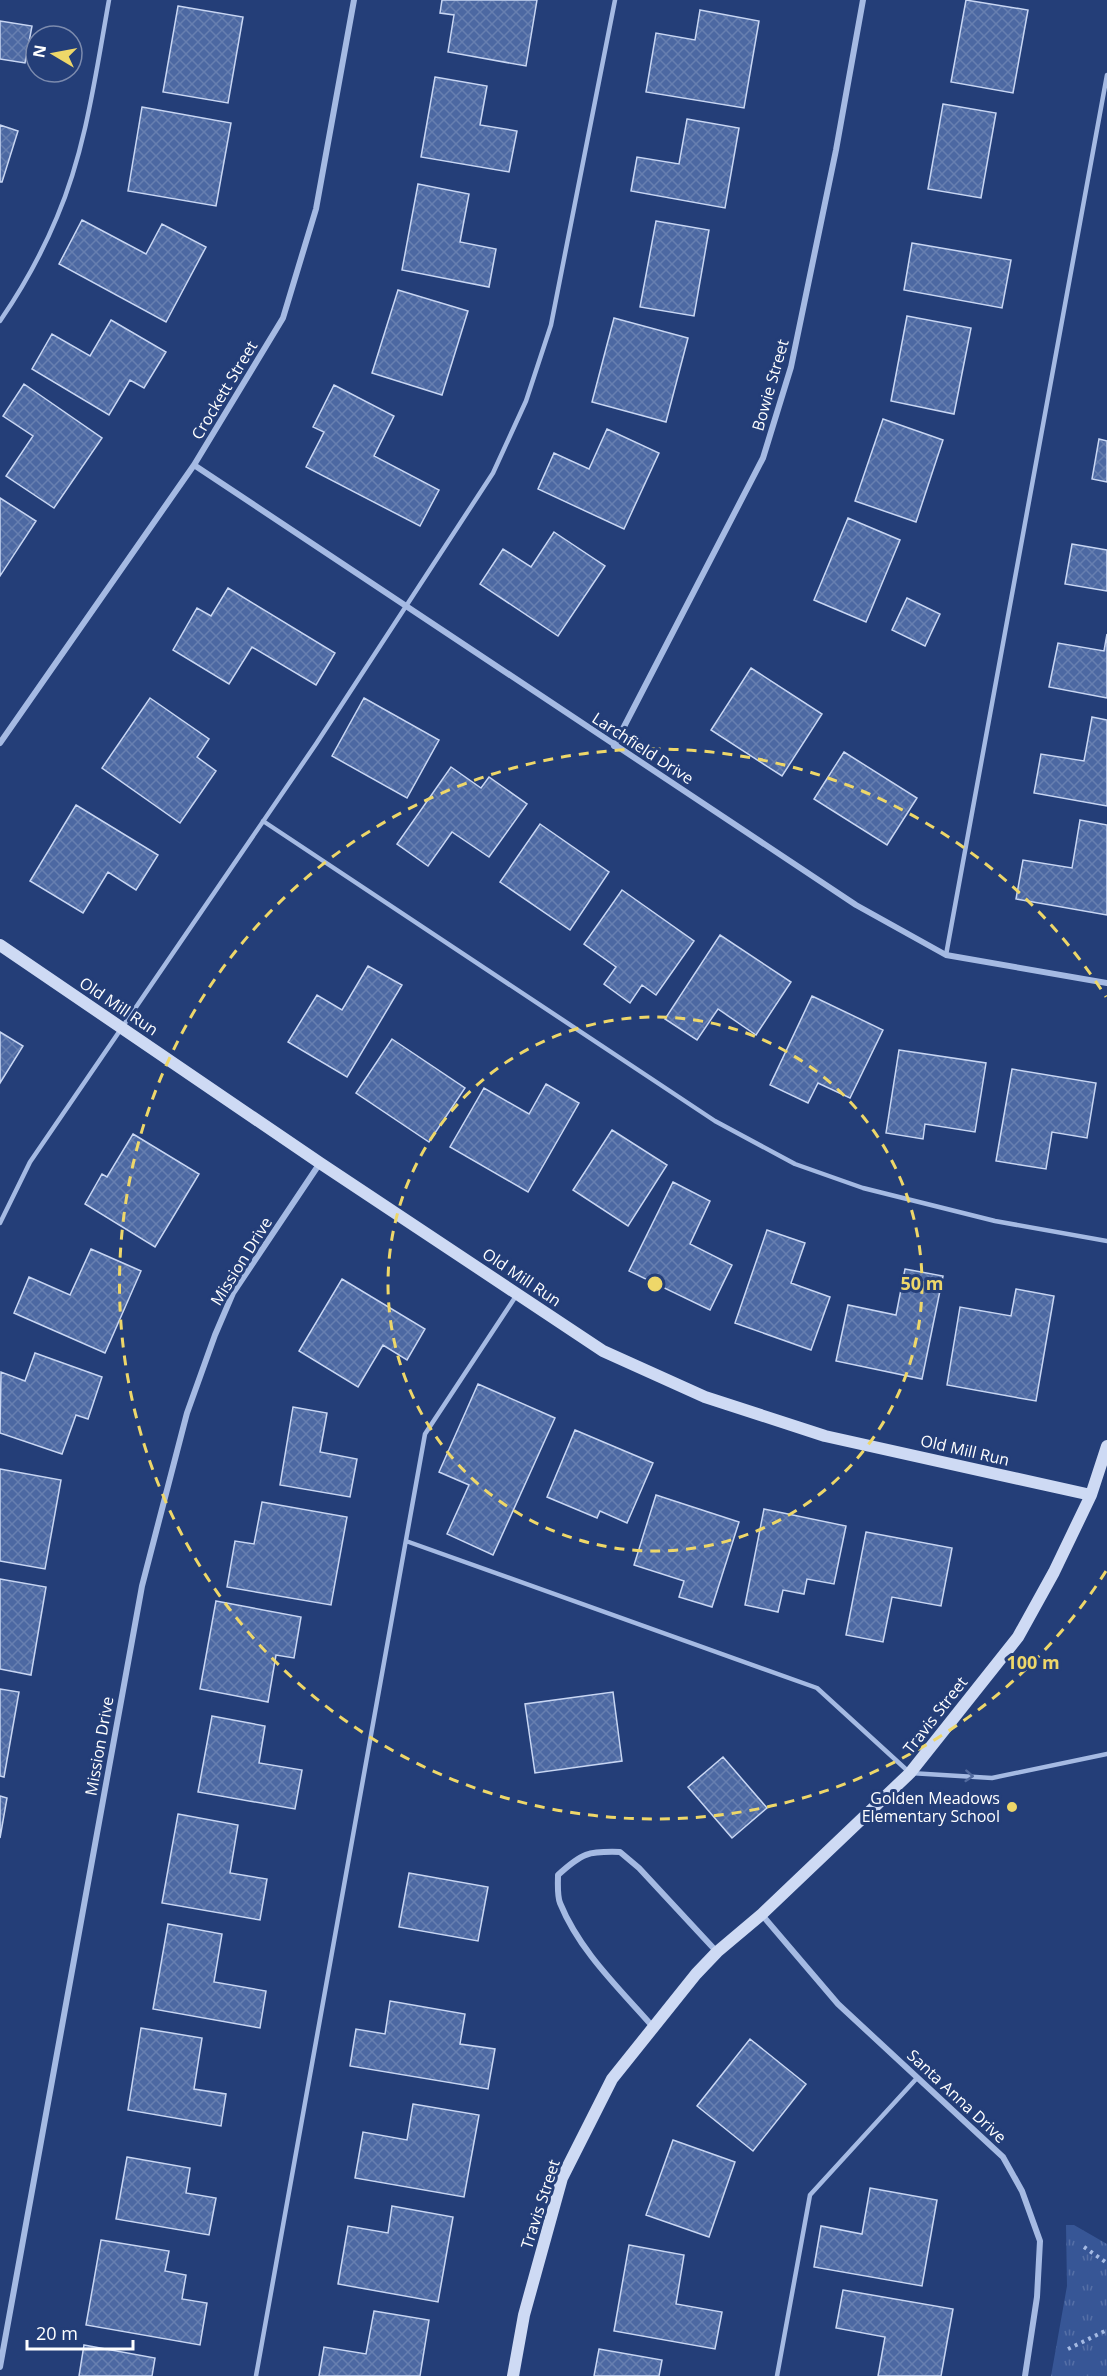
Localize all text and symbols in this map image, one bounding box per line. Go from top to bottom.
north arrow [24,24,84,84]
text: N [27,43,51,60]
street label: Crockett Street [186,336,262,443]
street label: Bowie Street [746,336,794,433]
street label: Larchfield Drive [588,707,698,789]
street label: Old Mill Run [75,972,163,1040]
street label: Mission Drive [205,1213,277,1309]
street label: Old Mill Run [478,1243,566,1311]
text: 50 m [901,1271,943,1295]
centre of rings [645,1274,665,1294]
street label: Old Mill Run [918,1429,1012,1471]
text: 100 m [1006,1650,1060,1674]
street label: Travis Street [898,1671,972,1758]
street label: Mission Drive [79,1695,119,1797]
one-way arrow [964,1769,973,1782]
place label: Golden Meadows Elementary School [862,1787,1000,1827]
marker: Golden Meadows Elementary School [1005,1800,1019,1814]
street label: Santa Anna Drive [903,2044,1011,2148]
street label: Travis Street [515,2156,565,2252]
scale bar [27,2313,134,2351]
text: 20 m [36,2321,78,2345]

